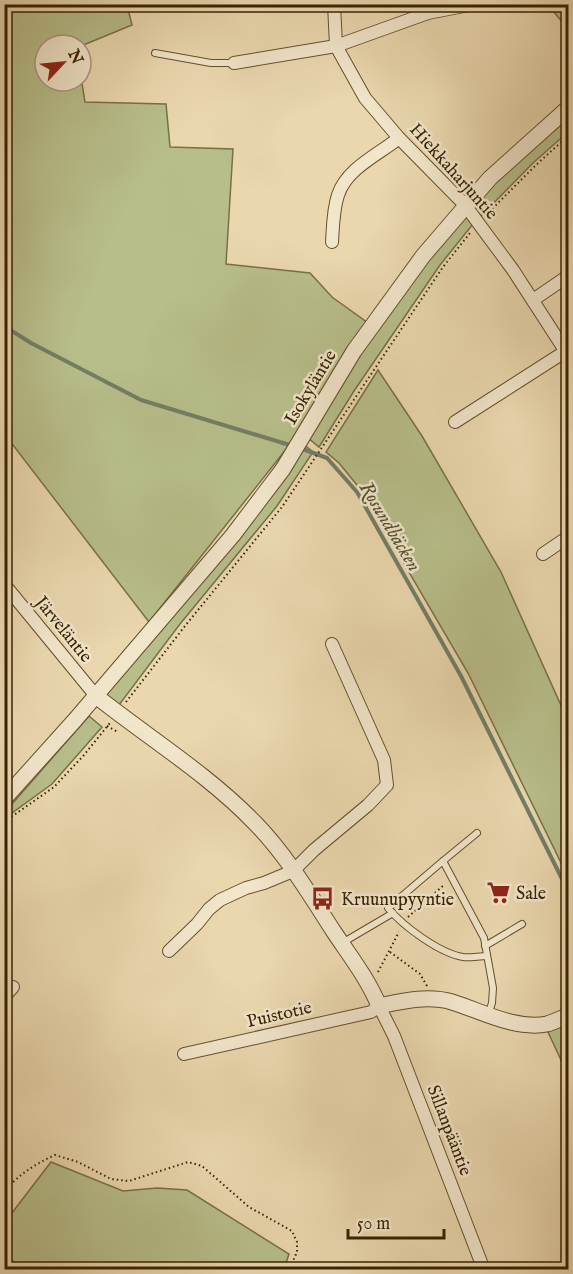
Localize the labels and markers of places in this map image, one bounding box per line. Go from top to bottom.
supermarket icon: Sale [485,880,511,906]
place label: Sale [516,883,546,906]
bus stop icon: Kruunupyyntie [310,886,336,912]
place label: Kruunupyyntie [341,889,454,912]

